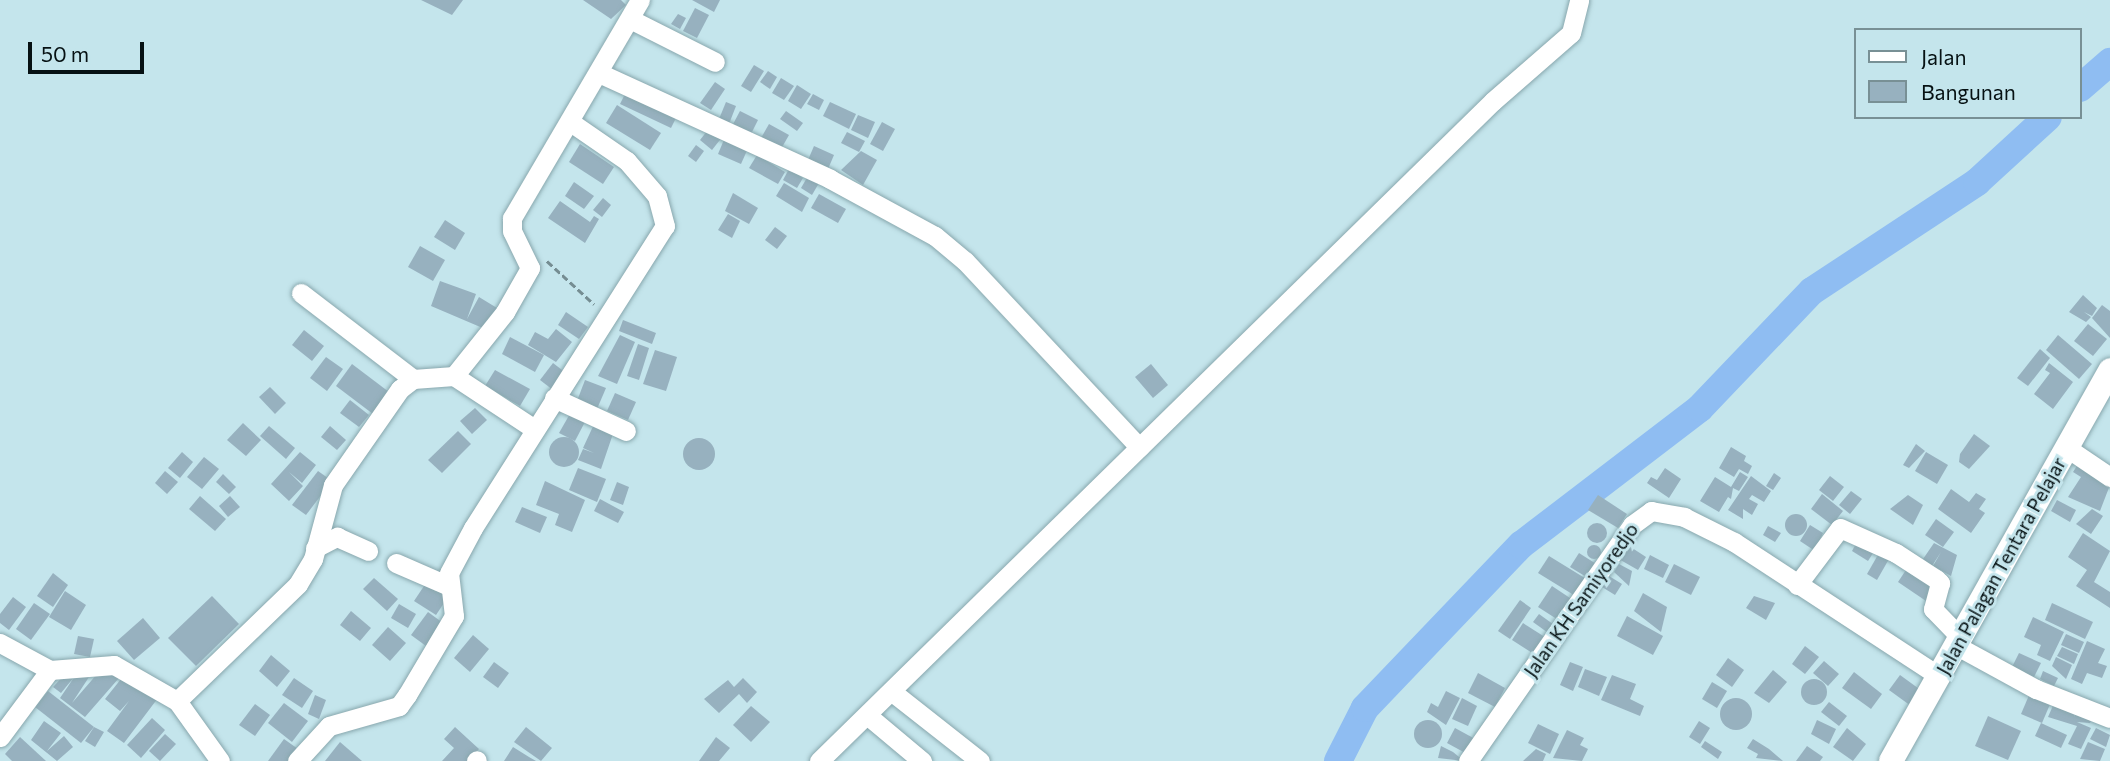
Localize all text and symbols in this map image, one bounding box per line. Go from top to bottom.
scale bar [32,28,147,72]
legend [1854,28,2082,119]
text: 50 m [41,41,89,66]
text: Jalan [1921,44,1966,69]
text: Bangunan [1921,79,2016,104]
street label: Jalan Palagan Tentara Pelajar [1932,453,2070,679]
street label: Jalan KH Samiyoredjo [1519,518,1643,682]

